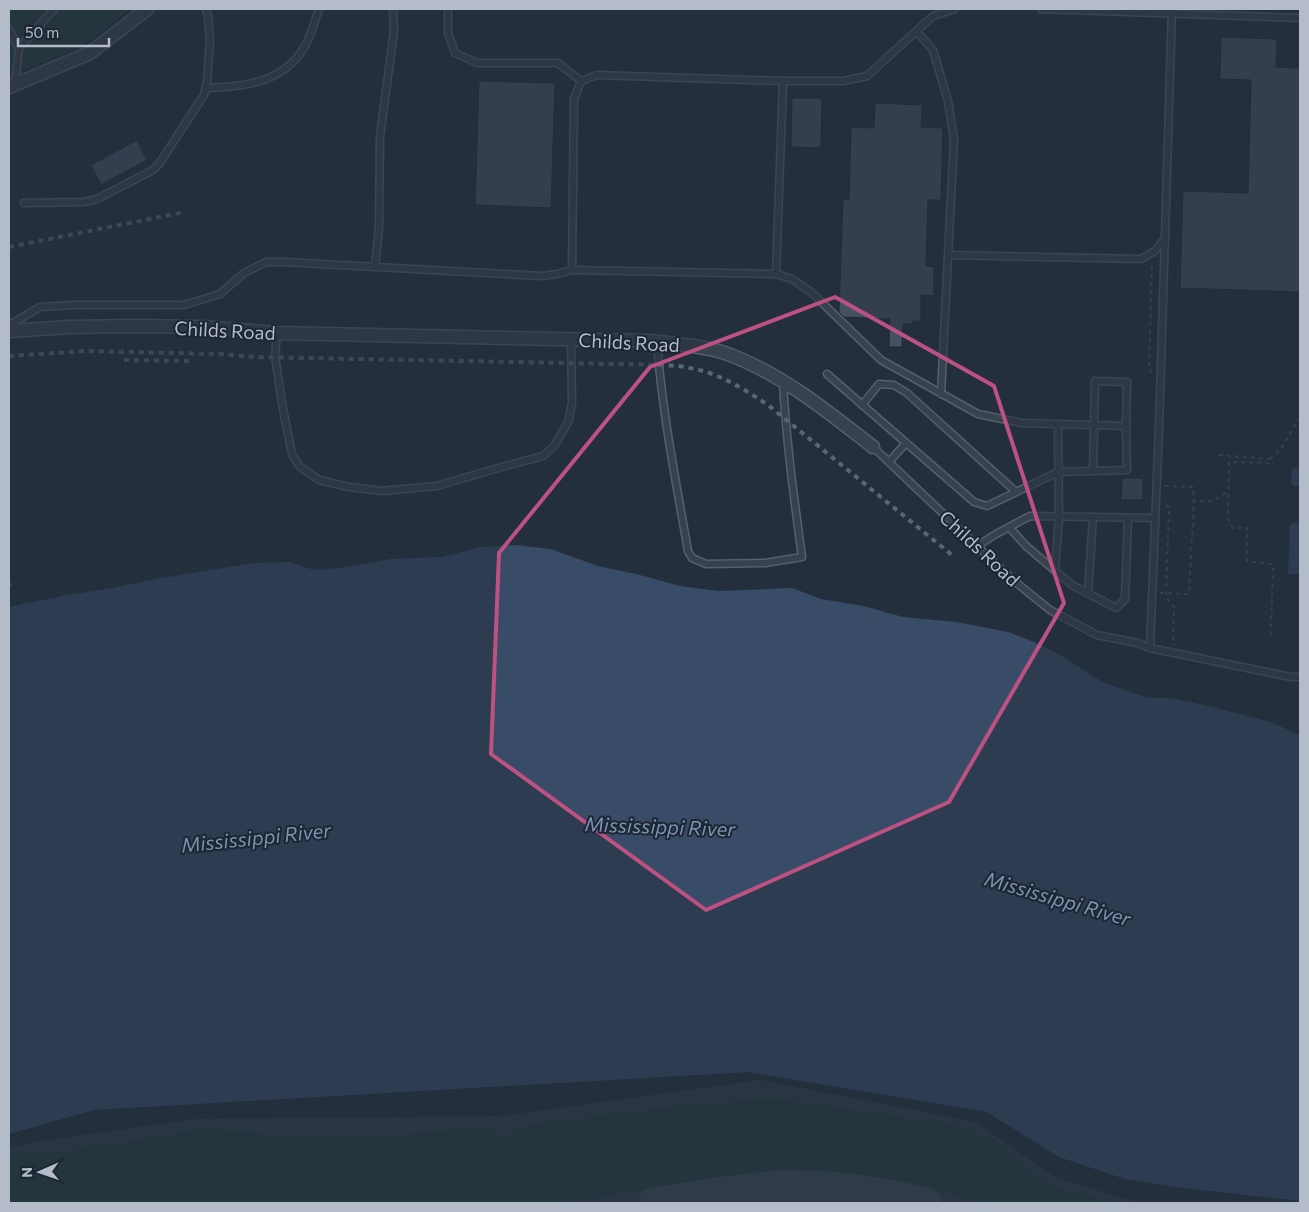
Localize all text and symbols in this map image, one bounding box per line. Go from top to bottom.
scale bar [18,15,109,47]
text: 50 m [25,23,59,41]
street label: Childs Road [174,316,276,344]
street label: Childs Road [578,328,680,356]
street label: Childs Road [935,505,1025,591]
water label: Mississippi River [584,811,737,841]
water label: Mississippi River [180,817,333,857]
water label: Mississippi River [982,866,1135,931]
north arrow [15,1147,65,1197]
text: N [18,1167,35,1178]

